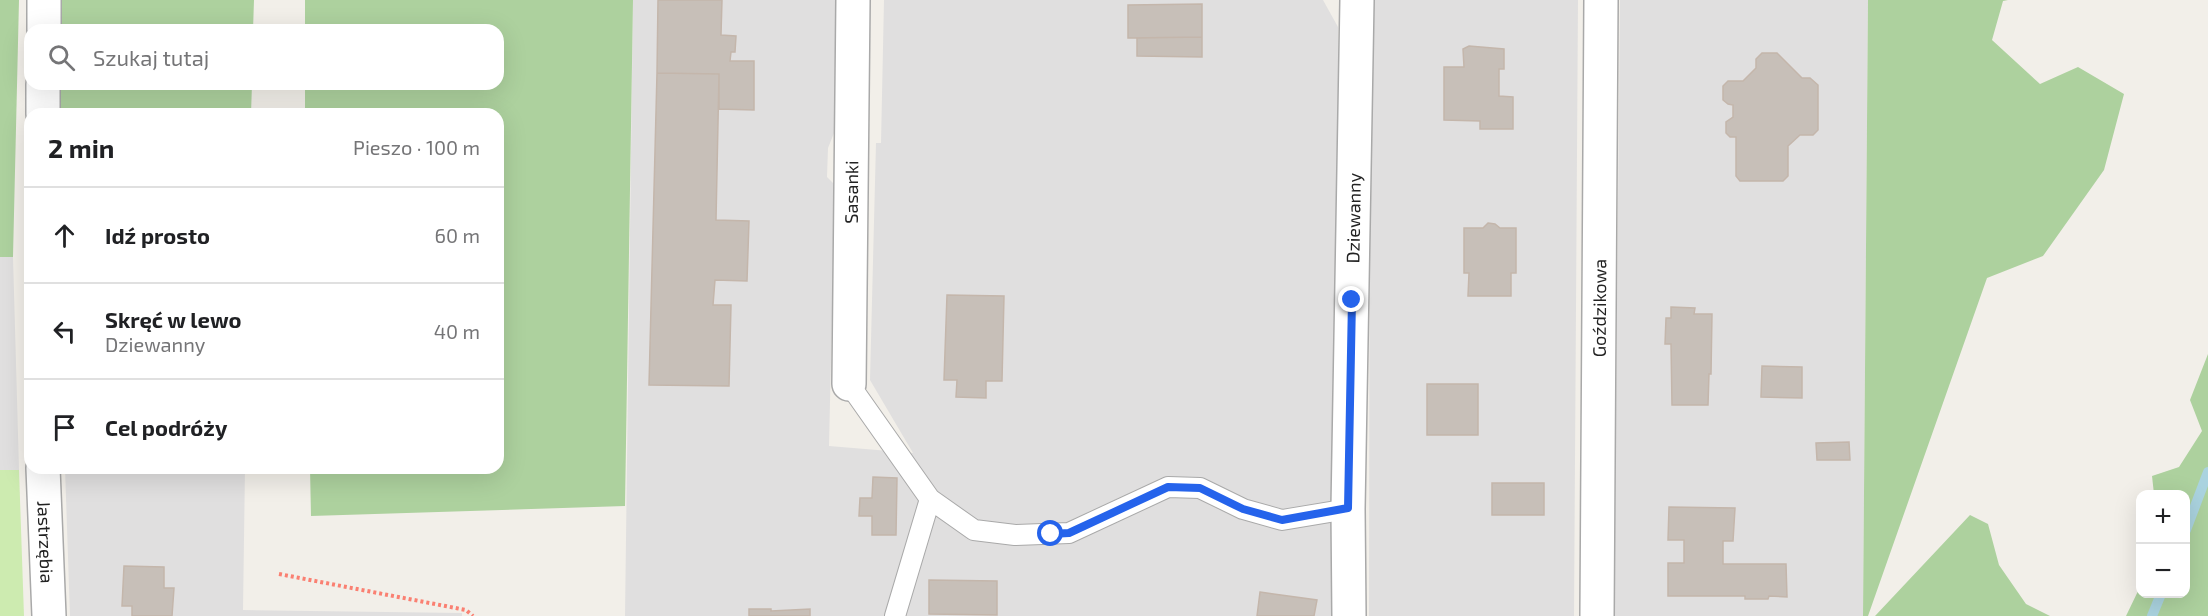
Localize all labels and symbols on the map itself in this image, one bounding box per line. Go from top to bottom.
street label: Sasanki [840,160,862,224]
street label: Dziewanny [1341,172,1365,263]
street label: Goździkowa [1588,259,1610,357]
route end [1338,286,1364,312]
street label: Jastrzębia [33,500,59,584]
route start [1037,520,1063,546]

